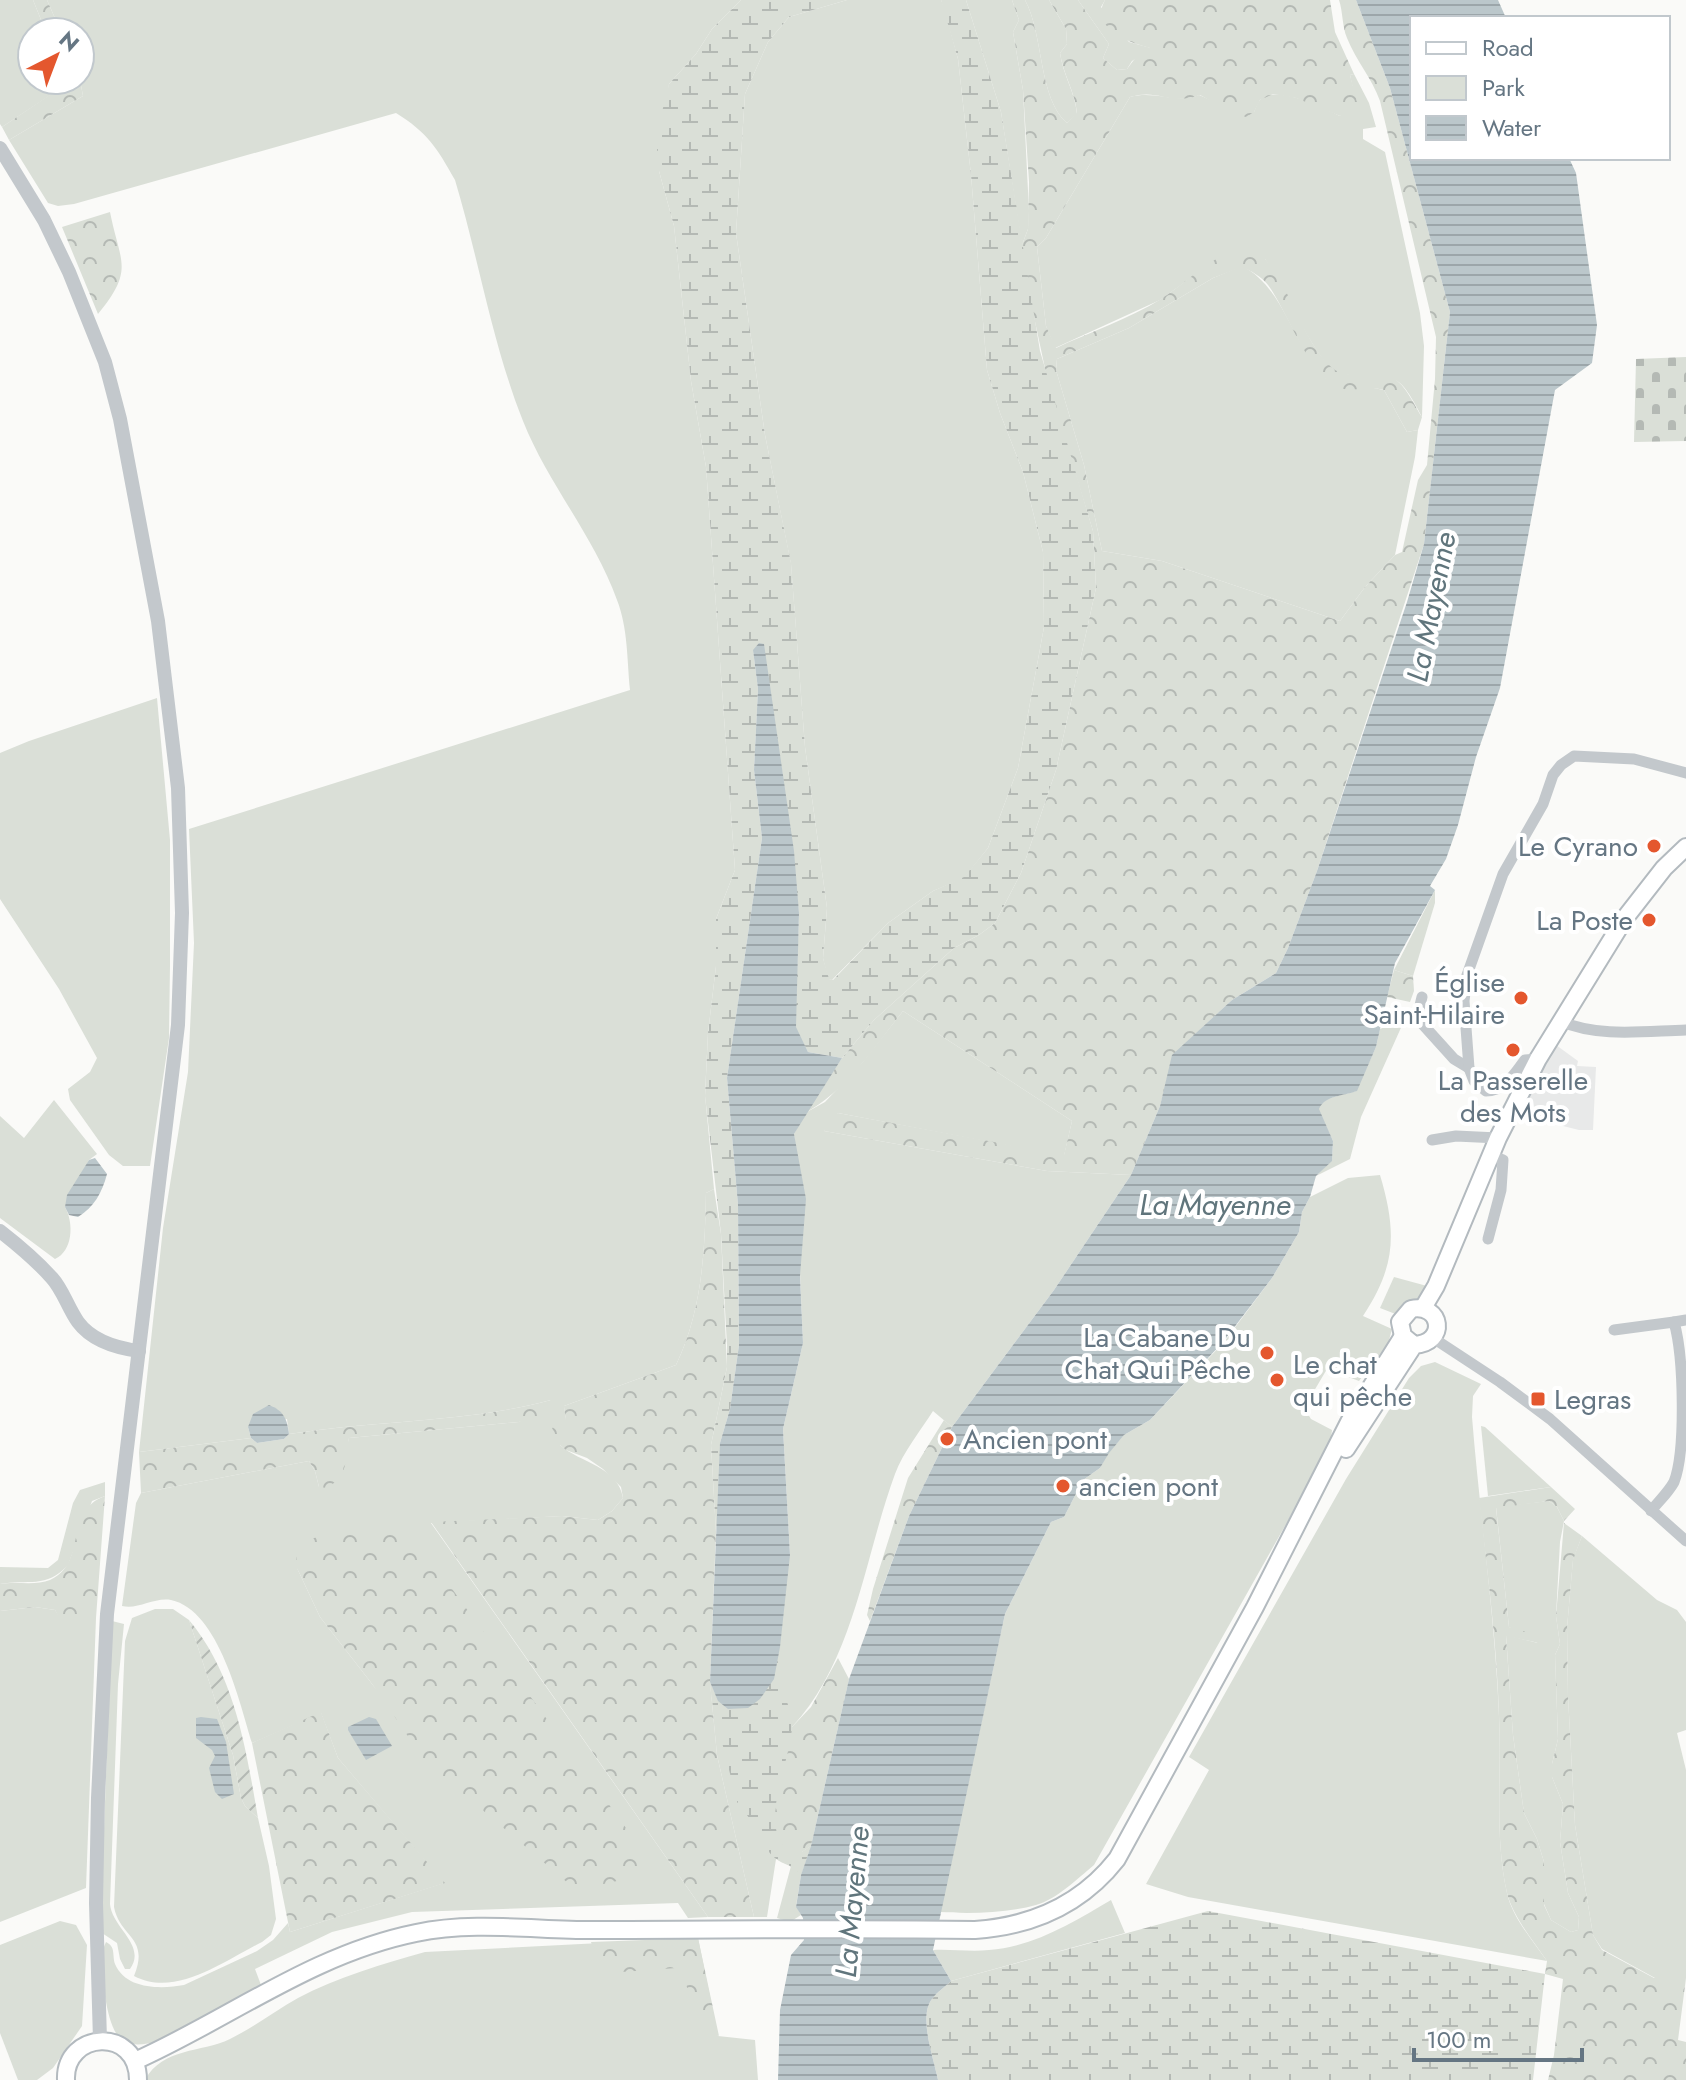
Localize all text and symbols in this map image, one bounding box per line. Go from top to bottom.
north arrow [16,16,96,96]
legend [1410,16,1670,160]
text: N [52,23,87,59]
text: Road [1482,30,1534,65]
text: Park [1482,70,1525,105]
text: Water [1482,110,1542,145]
water label: La Mayenne [1395,528,1467,686]
place label: Le Cyrano [1518,826,1638,867]
marker: Le Cyrano [1645,837,1663,855]
place label: La Poste [1536,900,1633,941]
marker: La Poste [1640,911,1658,929]
place label: Église Saint-Hilaire [1364,962,1505,1035]
marker: Église Saint-Hilaire [1512,989,1530,1007]
marker: La Passerelle des Mots [1504,1041,1522,1059]
place label: La Passerelle des Mots [1438,1060,1588,1133]
water label: La Mayenne [1139,1183,1291,1226]
place label: La Cabane Du Chat Qui Pêche [1065,1317,1251,1390]
marker: La Cabane Du Chat Qui Pêche [1258,1344,1276,1362]
place label: Le chat qui pêche [1293,1344,1412,1417]
marker: Le chat qui pêche [1268,1371,1286,1389]
place label: Legras [1554,1379,1631,1420]
marker: Legras [1529,1390,1547,1408]
place label: Ancien pont [963,1419,1107,1460]
marker: Ancien pont [938,1430,956,1448]
place label: ancien pont [1079,1466,1218,1507]
marker: ancien pont [1054,1477,1072,1495]
water label: La Mayenne [824,1825,880,1979]
scale bar [1414,2012,1582,2062]
text: 100 m [1426,2022,1492,2057]

